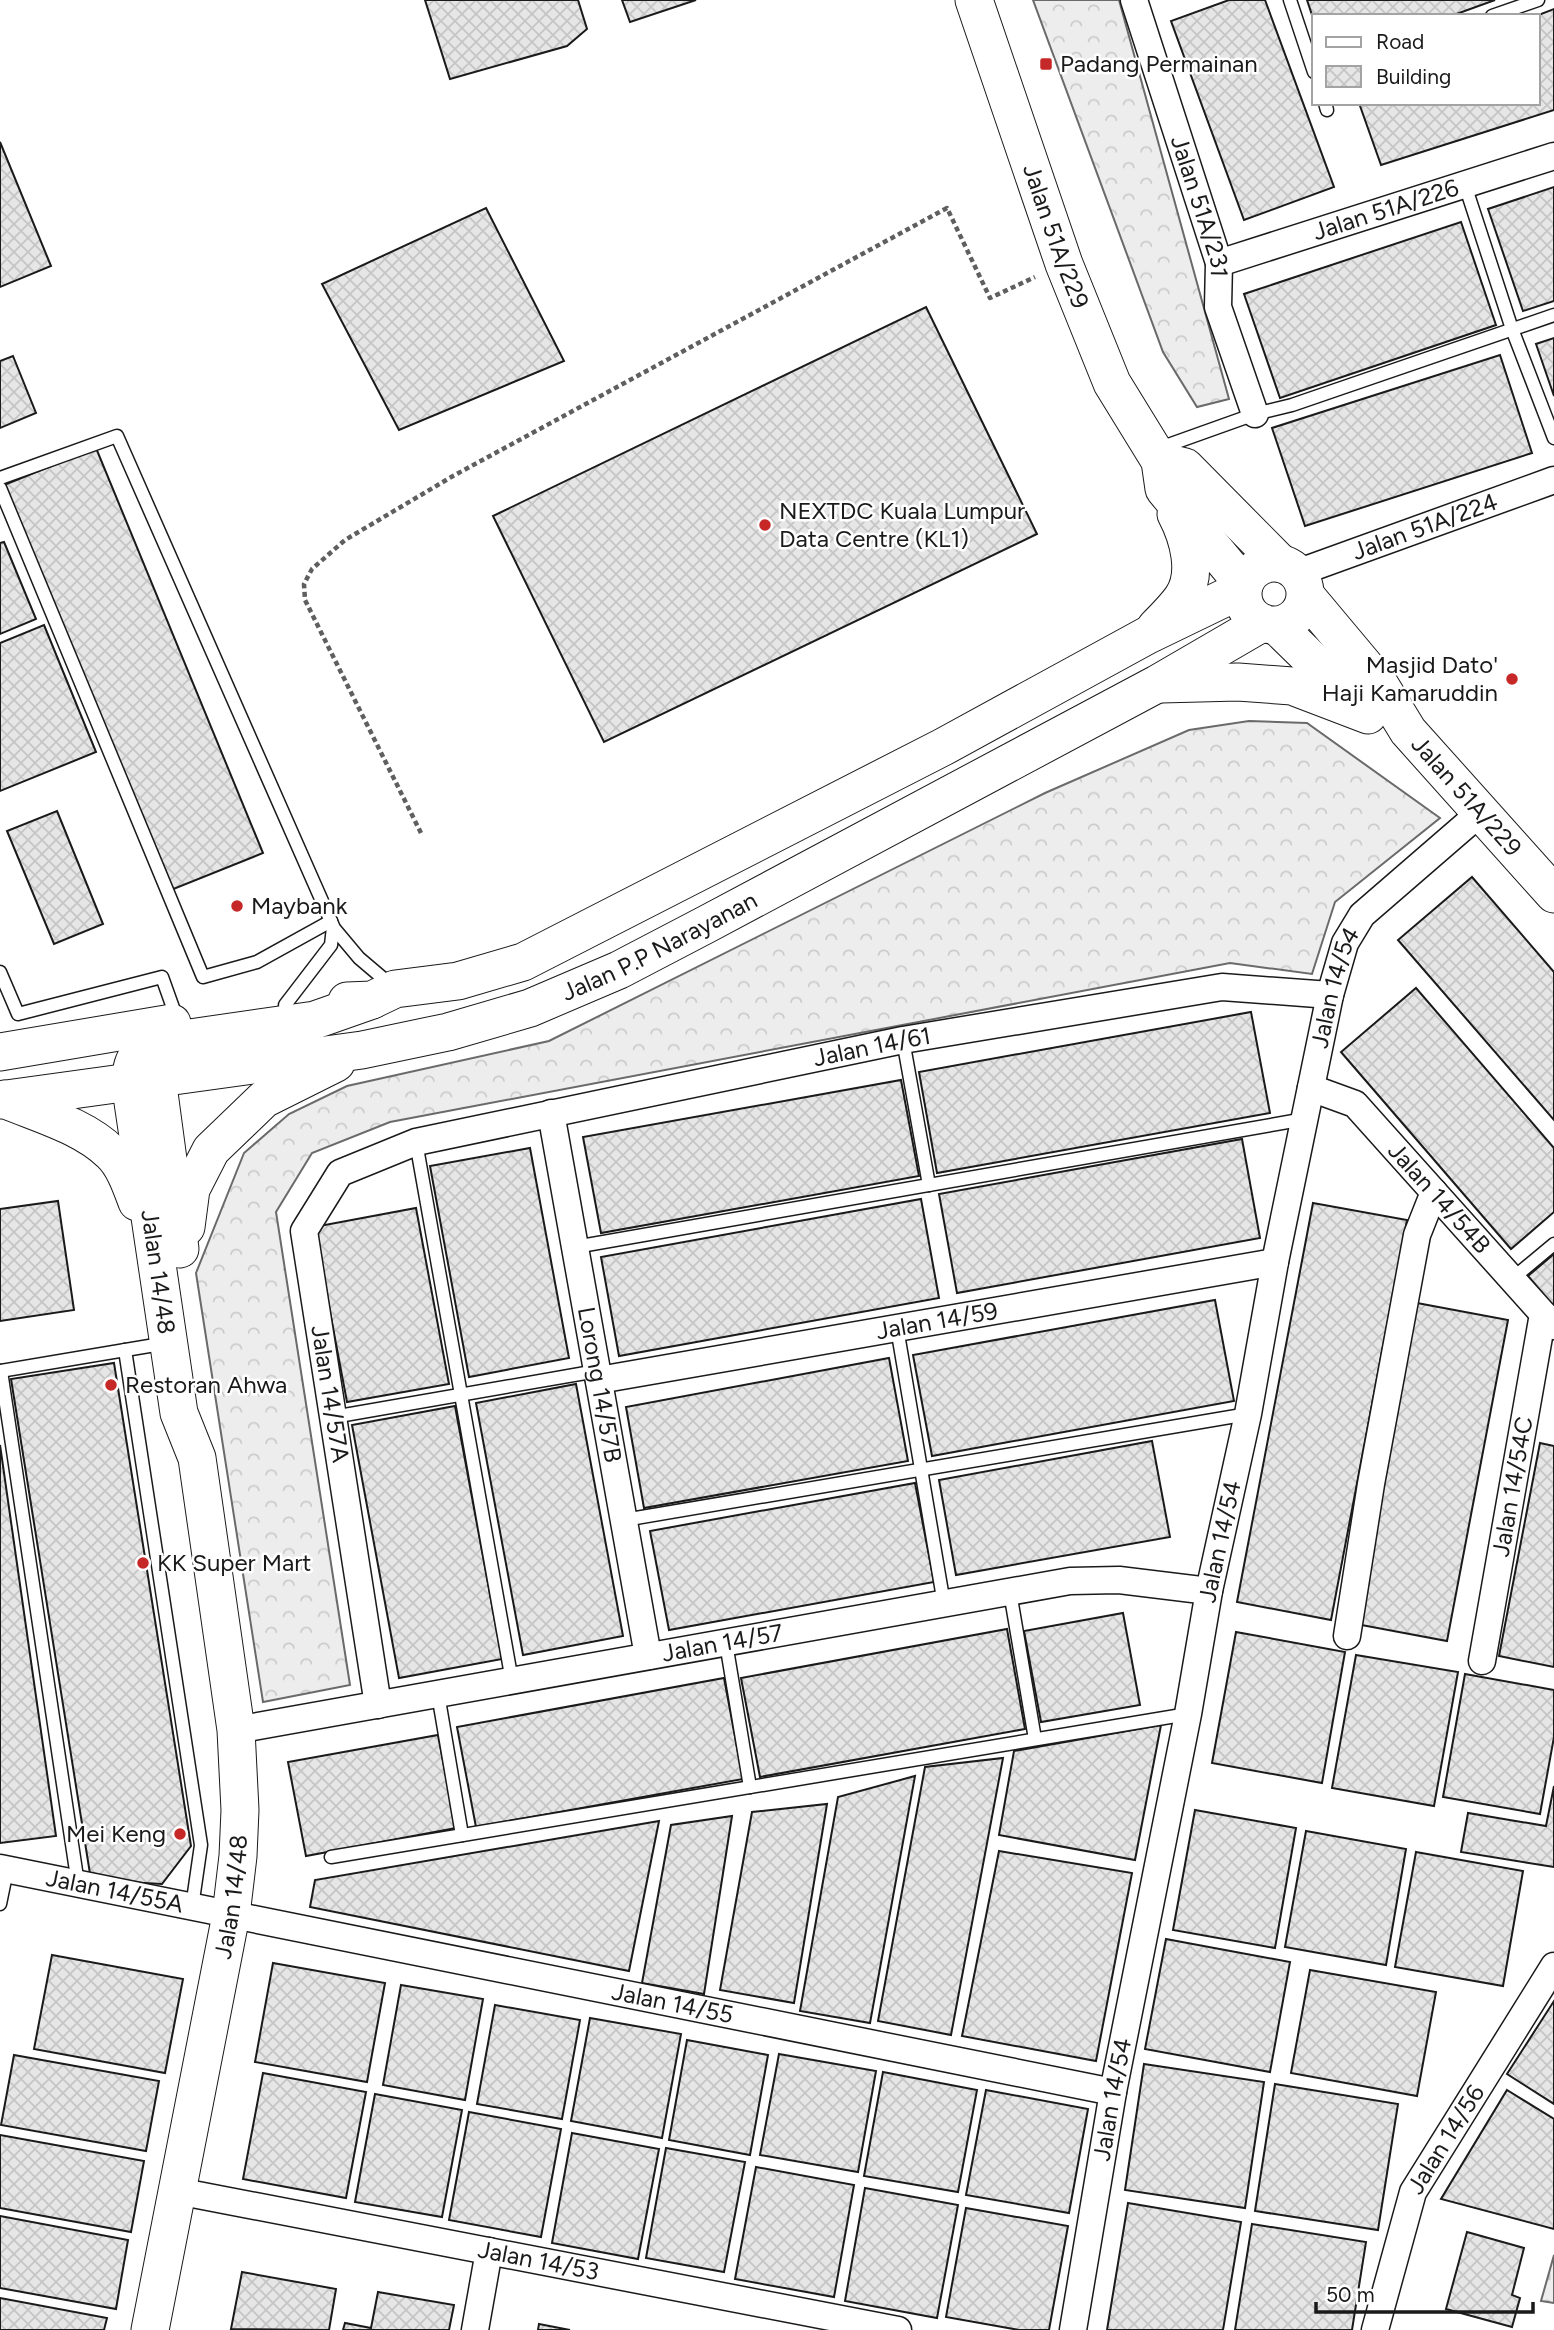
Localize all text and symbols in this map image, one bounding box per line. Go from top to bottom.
legend [1312,14,1540,105]
text: Road [1376,29,1424,54]
place label: Padang Permainan [1060,49,1258,78]
marker: Padang Permainan [1038,56,1054,72]
text: Building [1376,64,1451,89]
street label: Jalan 51A/231 [1165,132,1235,278]
street label: Jalan 51A/229 [1017,160,1095,313]
street label: Jalan 51A/226 [1309,172,1462,246]
street label: Jalan 51A/224 [1348,487,1501,566]
place label: NEXTDC Kuala Lumpur Data Centre (KL1) [779,496,1025,553]
marker: NEXTDC Kuala Lumpur Data Centre (KL1) [757,517,773,533]
place label: Masjid Dato' Haji Kamaruddin [1322,650,1498,707]
marker: Masjid Dato' Haji Kamaruddin [1504,671,1520,687]
street label: Jalan 51A/229 [1405,730,1528,862]
street label: Jalan P.P Narayanan [557,885,762,1007]
place label: Maybank [251,891,348,920]
marker: Maybank [229,898,245,914]
street label: Jalan 14/54 [1304,921,1366,1051]
street label: Jalan 14/61 [811,1021,933,1072]
street label: Jalan 14/54B [1382,1136,1497,1259]
street label: Jalan 14/48 [135,1208,182,1336]
street label: Jalan 14/59 [874,1296,1000,1345]
street label: Lorong 14/57B [572,1305,628,1465]
street label: Jalan 14/57A [305,1323,356,1465]
place label: Restoran Ahwa [125,1370,287,1399]
marker: Restoran Ahwa [103,1377,119,1393]
street label: Jalan 14/54C [1486,1414,1539,1559]
street label: Jalan 14/54 [1192,1478,1247,1605]
place label: KK Super Mart [157,1548,311,1577]
marker: KK Super Mart [135,1555,151,1571]
street label: Jalan 14/57 [659,1618,785,1668]
place label: Mei Keng [66,1819,166,1848]
marker: Mei Keng [172,1826,188,1842]
street label: Jalan 14/48 [208,1834,253,1961]
street label: Jalan 14/55A [44,1863,187,1919]
street label: Jalan 14/55 [609,1976,736,2029]
street label: Jalan 14/54 [1087,2035,1137,2163]
street label: Jalan 14/56 [1400,2079,1490,2199]
street label: Jalan 14/53 [476,2234,601,2286]
scale bar [1316,2270,1533,2314]
text: 50 m [1326,2282,1375,2307]

